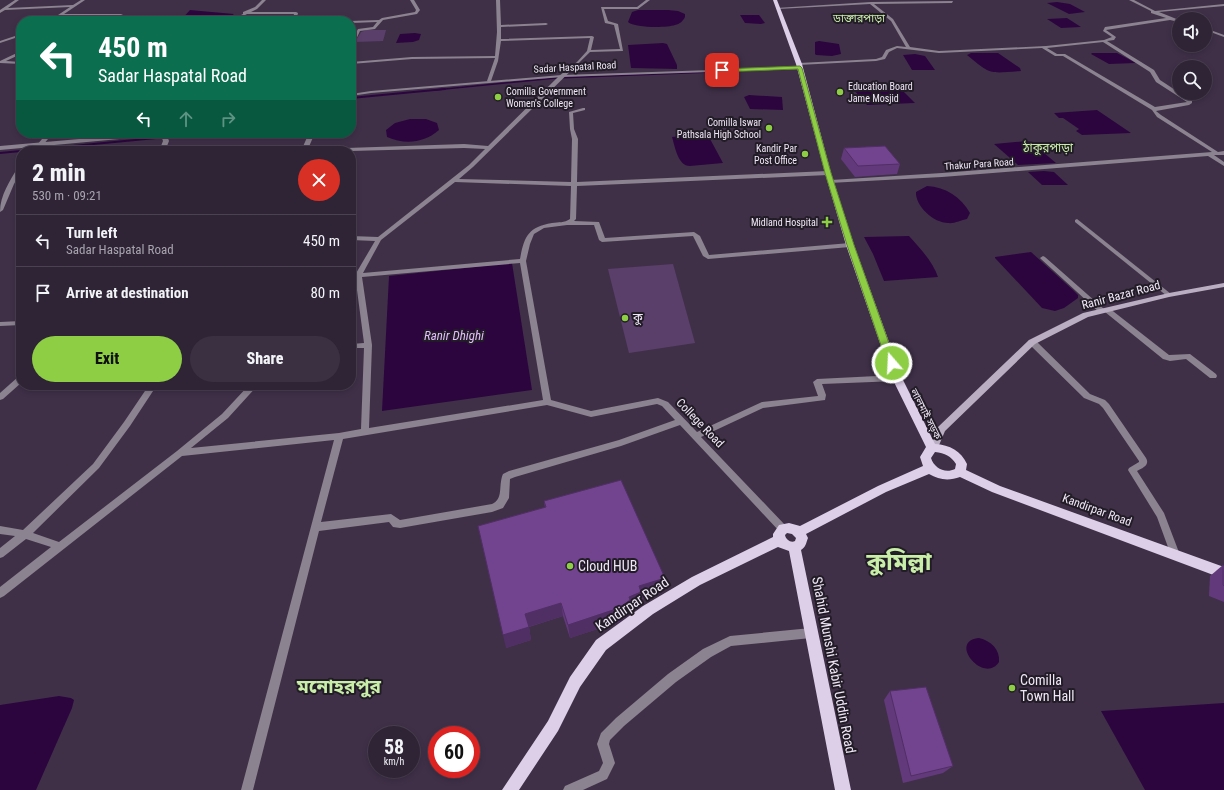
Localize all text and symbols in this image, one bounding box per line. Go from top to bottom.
district label: ডাক্তারপাড়া [832,12,886,25]
map controls [1172,12,1212,100]
button: sound [1172,12,1212,52]
text: 450 m [98,31,168,64]
icon: left [32,32,84,84]
pin [705,53,739,87]
street label: Sadar Haspatal Road [533,59,617,75]
icon: arrive [711,59,733,81]
button: search [1172,60,1212,100]
text: Sadar Haspatal Road [98,65,247,86]
place label: Education Board Jame Mosjid [848,81,913,104]
place label: Comilla Government Women's College [506,86,586,109]
marker: Education Board Jame Mosjid [835,87,845,97]
marker: Comilla Government Women's College [493,92,503,102]
icon: left [133,108,155,130]
icon: ahead [175,108,197,130]
icon: right [217,108,239,130]
place label: Comilla Iswar Pathsala High School [677,117,761,140]
marker: Comilla Iswar Pathsala High School [764,123,774,133]
district label: ঠাকুরপাড়া [1022,140,1074,156]
place label: Kandir Par Post Office [754,143,797,166]
marker: Kandir Par Post Office [800,149,810,159]
street label: Thakur Para Road [944,156,1014,172]
text: 2 min [32,159,86,187]
button: close [298,159,340,201]
text: 530 m · 09:21 [32,188,102,203]
marker: Midland Hospital [821,216,833,228]
place label: Midland Hospital [751,217,818,228]
text: Turn left [66,224,117,242]
icon: left [32,230,54,252]
text: 450 m [303,232,340,250]
text: Sadar Haspatal Road [66,242,174,257]
street label: Ranir Bazar Road [1080,278,1162,312]
icon: arrive [32,282,54,304]
text: Arrive at destination [66,284,189,302]
text: 80 m [310,284,340,302]
place label: কু [632,311,643,326]
marker: কু [620,313,630,323]
water label: Ranir Dhighi [424,328,484,343]
button: Exit [32,336,182,382]
button: Share [190,336,340,382]
position arrow [871,342,913,384]
street label: লালমাই সড়ক [908,386,944,442]
street label: College Road [673,396,727,450]
street label: Kandirpar Road [1060,491,1134,529]
district label: কুমিল্লা [866,548,933,576]
place label: Cloud HUB [578,558,637,574]
marker: Cloud HUB [565,561,575,571]
street label: Kandirpar Road [592,574,672,634]
street label: Shahid Munshi Kabir Uddin Road [809,575,859,755]
place label: Comilla Town Hall [1020,672,1075,704]
district label: মনোহরপুর [296,675,382,698]
marker: Comilla Town Hall [1007,683,1017,693]
speed limit sign: 60 [428,726,480,778]
text: 58 [384,735,404,759]
text: km/h [384,756,404,767]

